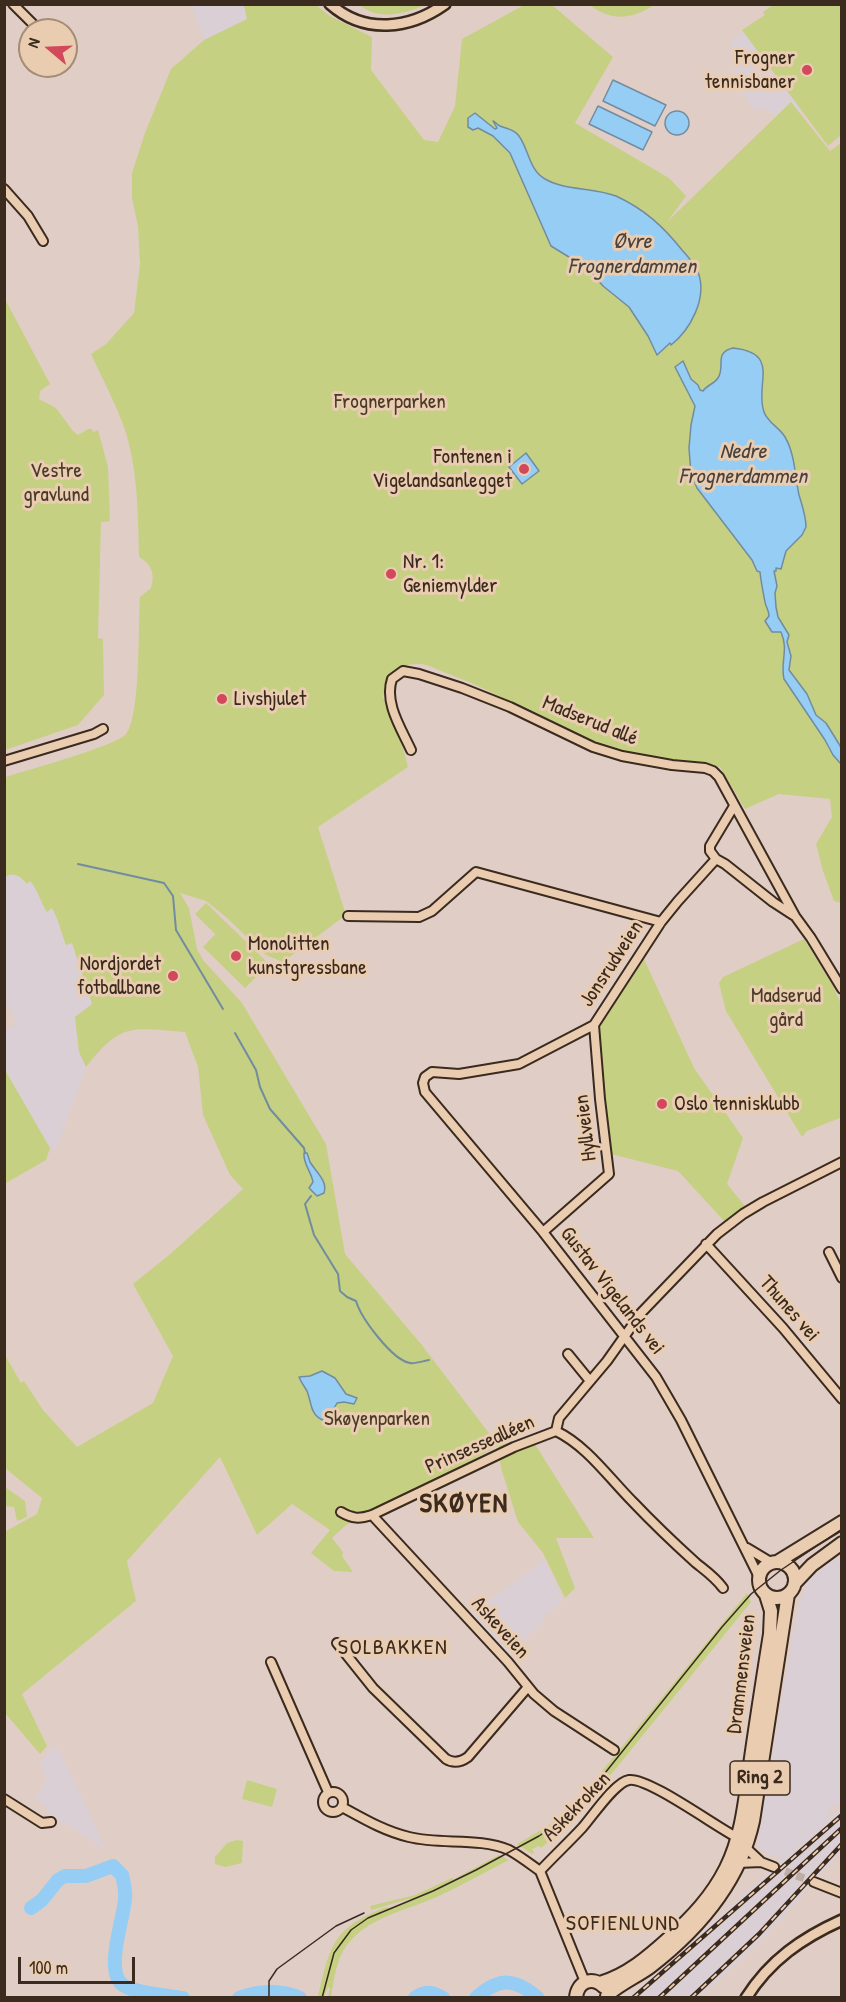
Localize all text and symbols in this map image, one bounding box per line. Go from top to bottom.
north arrow [18,18,78,78]
text: N [21,35,45,50]
place label: Frogner tennisbaner [705,45,795,95]
marker: Frogner tennisbaner [800,63,814,77]
water label: Øvre Frognerdammen [568,229,696,280]
park label: Frognerparken [334,389,446,415]
water label: Nedre Frognerdammen [679,439,807,490]
place label: Fontenen i Vigelandsanlegget [372,444,512,494]
park label: Vestre gravlund [23,458,89,508]
marker: Fontenen i Vigelandsanlegget [517,462,531,476]
place label: Nr. 1: Geniemylder [403,549,497,599]
marker: Nr. 1: Geniemylder [384,567,398,581]
place label: Livshjulet [234,686,306,712]
street label: Madserud allé [539,690,641,752]
marker: Livshjulet [215,692,229,706]
street label: Jonsrudveien [575,916,649,1012]
place label: Monolitten kunstgressbane [248,931,367,981]
marker: Monolitten kunstgressbane [229,949,243,963]
place label: Nordjordet fotballbane [77,951,161,1001]
marker: Nordjordet fotballbane [166,969,180,983]
park label: Madserud gård [751,983,821,1033]
place label: Oslo tennisklubb [674,1091,800,1117]
street label: Hyllveien [569,1093,603,1163]
marker: Oslo tennisklubb [655,1097,669,1111]
street label: Gustav Vigelands vei [554,1222,670,1360]
street label: Thunes vei [753,1271,825,1347]
park label: Skøyenparken [324,1406,430,1432]
street label: Prinsessealléen [422,1410,538,1480]
district label: SKØYEN [419,1489,509,1521]
street label: Askeveien [466,1592,534,1664]
street label: Drammensveien [722,1613,762,1735]
district label: SOLBAKKEN [338,1635,448,1661]
road number: Ring 2 [730,1761,790,1795]
street label: Askekroken [538,1767,616,1847]
district label: SOFIENLUND [566,1911,680,1937]
scale bar [21,1945,138,1983]
text: 100 m [29,1955,68,1980]

